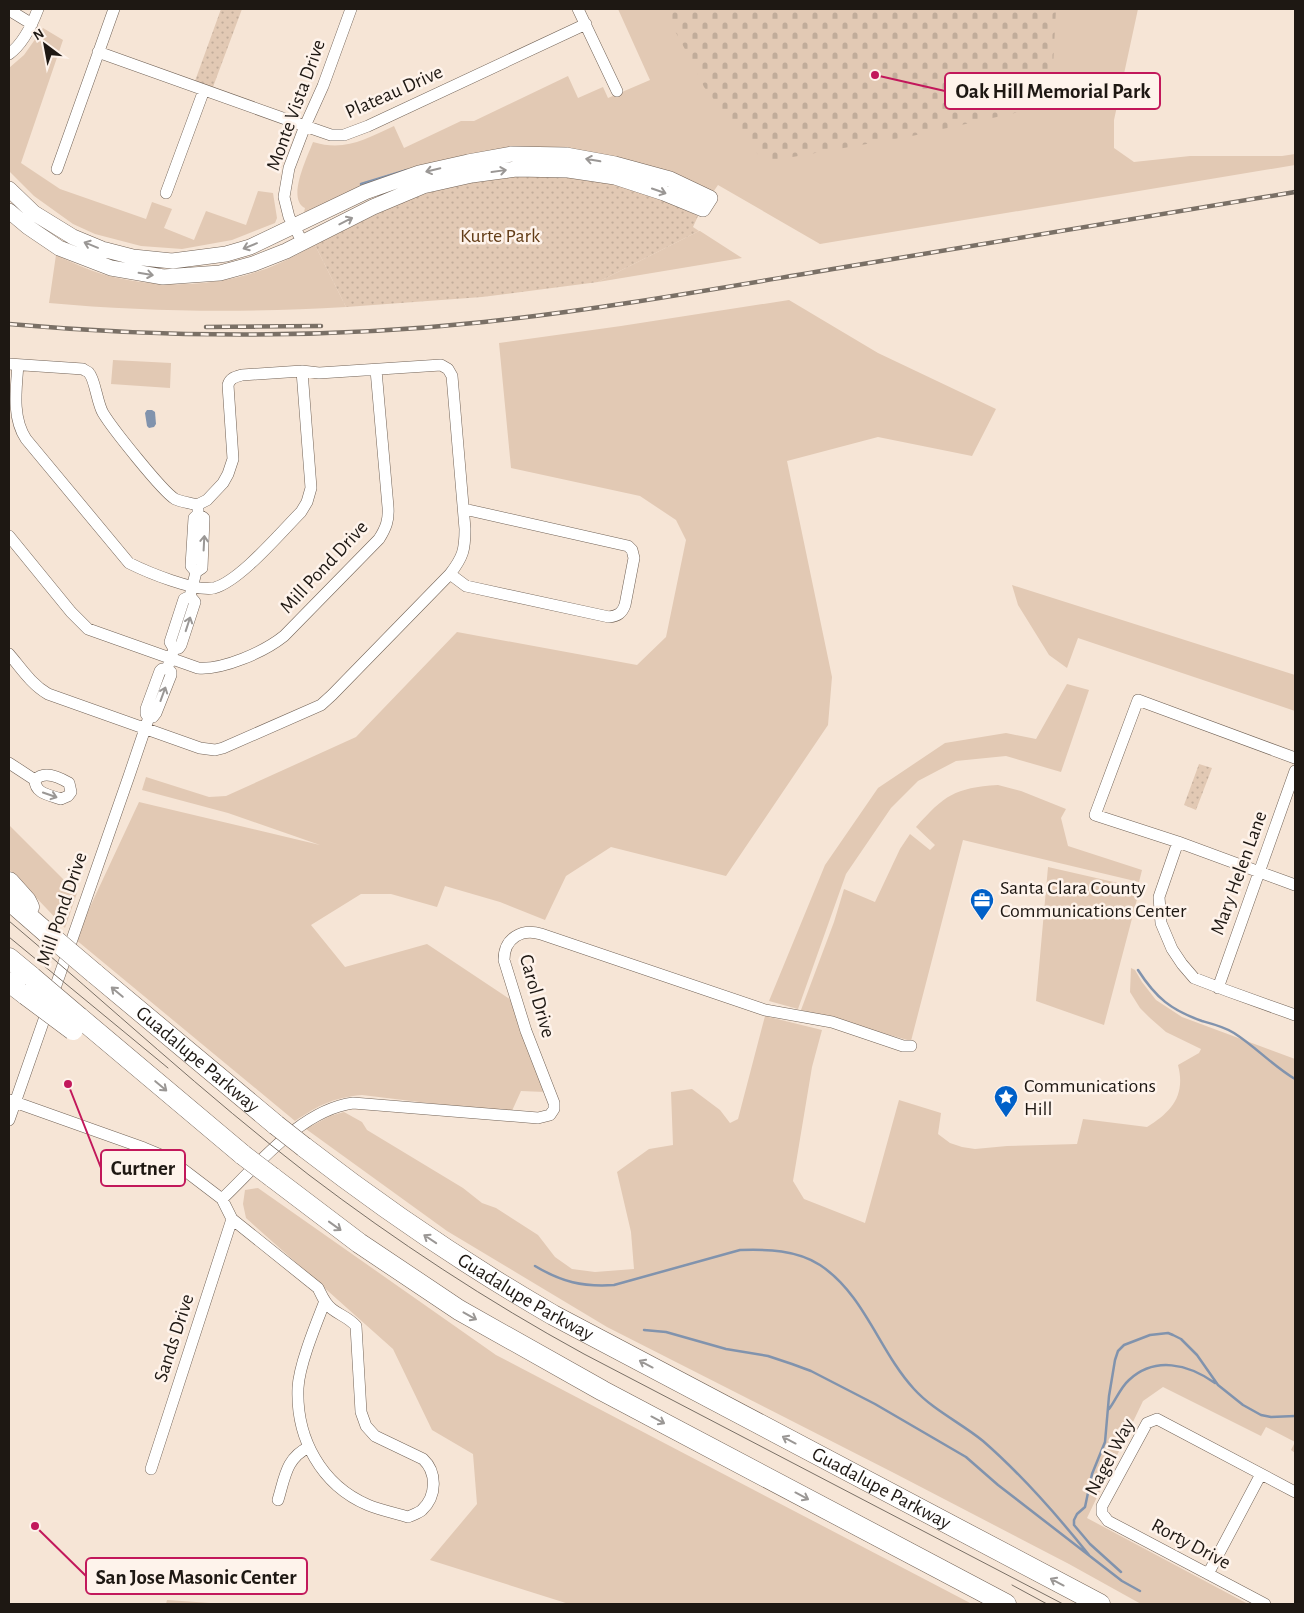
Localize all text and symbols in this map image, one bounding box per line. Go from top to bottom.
north arrow [20,20,70,70]
text: N [31,26,46,43]
street label: Monte Vista Drive [263,37,329,173]
street label: Plateau Drive [342,62,446,122]
callout: Oak Hill Memorial Park [945,73,1160,109]
text: Oak Hill Memorial Park [955,81,1151,102]
one-way arrow [585,154,601,164]
one-way arrow [425,166,441,175]
one-way arrow [491,166,507,176]
one-way arrow [651,187,666,196]
one-way arrow [338,216,353,225]
park label: Kurte Park [460,226,540,246]
one-way arrow [84,239,99,249]
one-way arrow [243,242,258,251]
one-way arrow [138,270,154,280]
street label: Mill Pond Drive [276,517,372,617]
one-way arrow [199,535,208,551]
one-way arrow [184,616,193,632]
one-way arrow [159,687,169,702]
one-way arrow [42,791,57,800]
street label: Mary Helen Lane [1207,808,1271,938]
street label: Mill Pond Drive [33,850,91,968]
place label: Santa Clara County Communications Center [1000,878,1187,921]
office icon: Santa Clara County Communications Center [969,887,995,921]
street label: Carol Drive [516,952,558,1040]
one-way arrow [111,987,124,998]
street label: Guadalupe Parkway [132,1003,263,1117]
place label: Communications Hill [1024,1076,1156,1119]
one-way arrow [154,1081,167,1092]
place icon: Communications Hill [993,1084,1019,1118]
callout: Curtner [101,1150,185,1186]
text: Curtner [111,1158,176,1179]
one-way arrow [328,1221,342,1231]
one-way arrow [423,1234,437,1244]
street label: Guadalupe Parkway [454,1249,597,1345]
street label: Sands Drive [150,1292,198,1384]
one-way arrow [462,1311,477,1321]
one-way arrow [639,1359,654,1368]
street label: Nagel Way [1081,1415,1139,1499]
one-way arrow [650,1416,665,1425]
one-way arrow [782,1435,797,1445]
street label: Guadalupe Parkway [809,1444,954,1533]
one-way arrow [794,1491,809,1501]
street label: Rorty Drive [1148,1515,1234,1573]
callout: San Jose Masonic Center [86,1558,307,1594]
text: San Jose Masonic Center [95,1567,297,1588]
one-way arrow [1050,1577,1065,1586]

